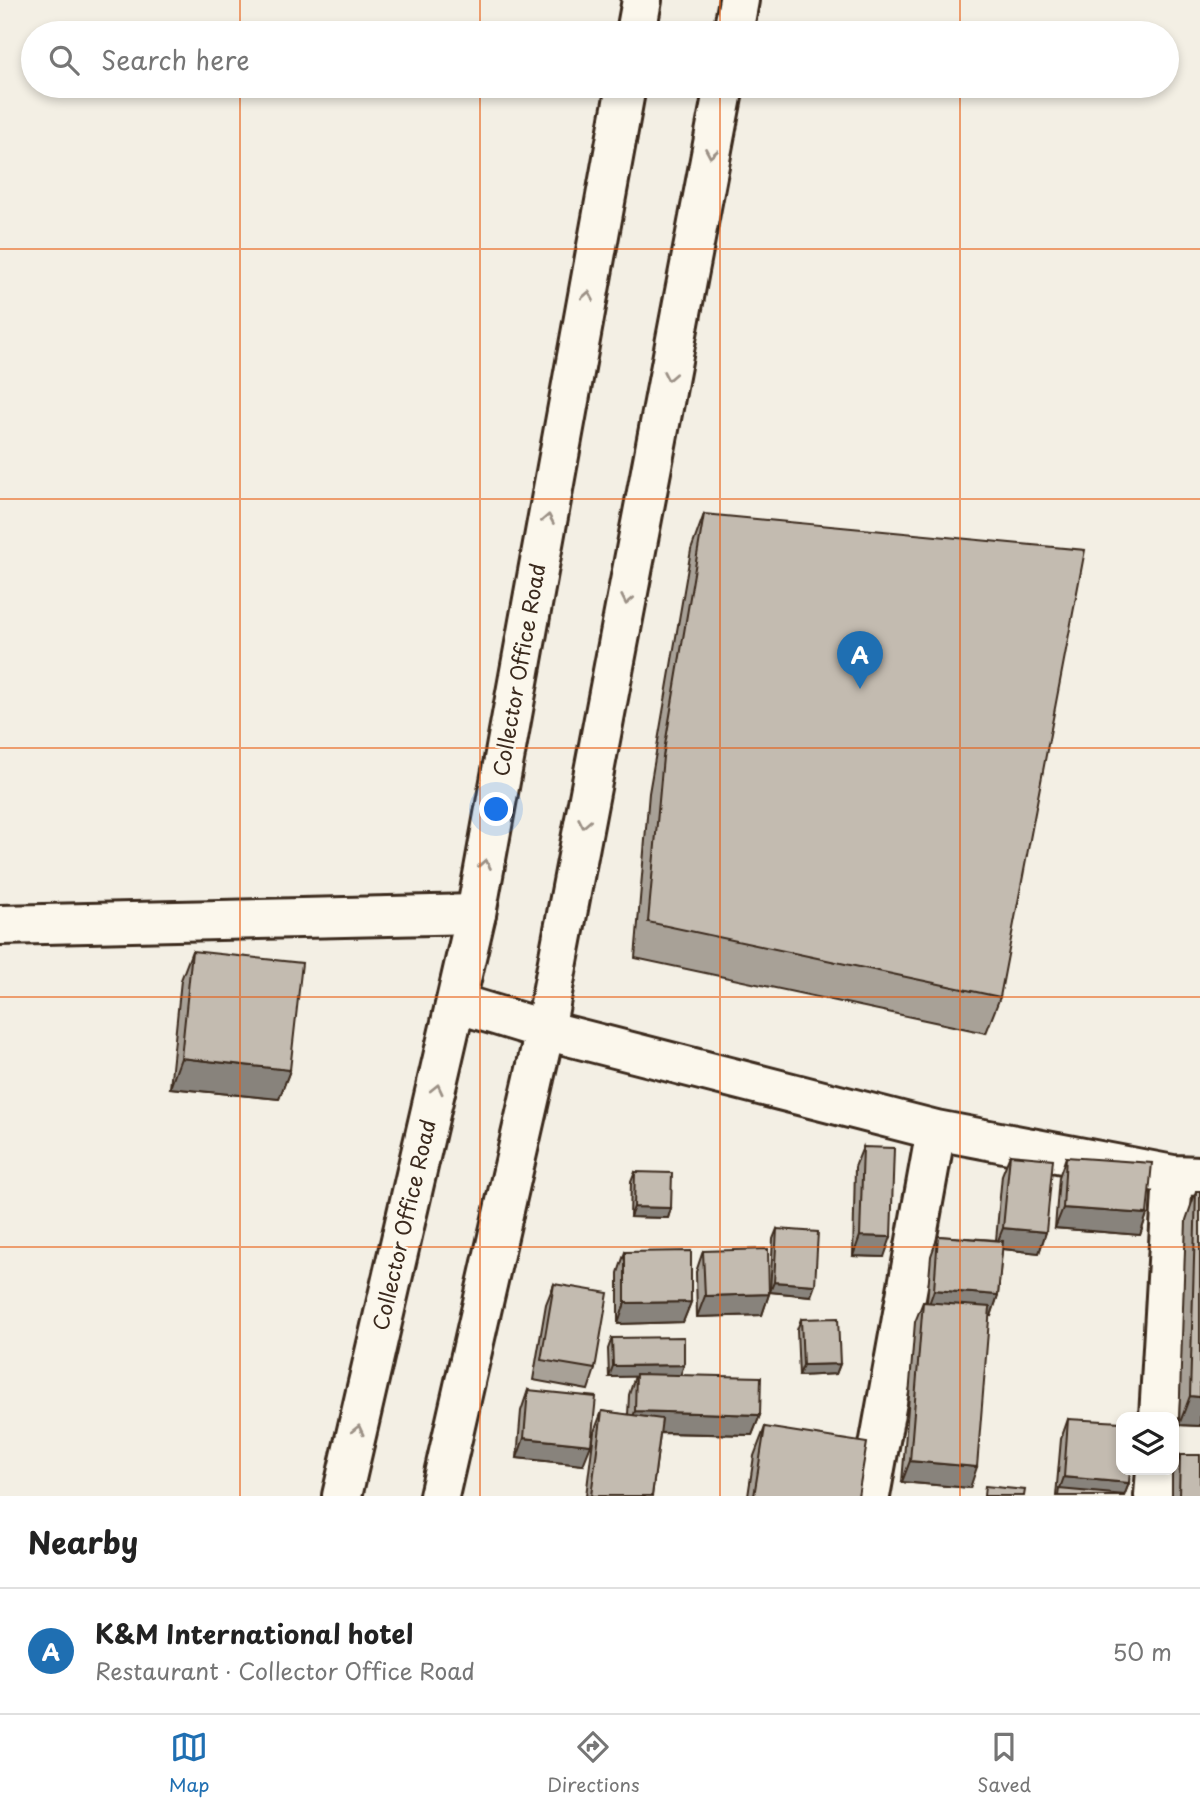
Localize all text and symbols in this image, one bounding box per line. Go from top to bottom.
search box [21,21,1179,98]
text: Search here [101,40,250,79]
icon: search [45,41,83,79]
one-way arrow [705,147,720,159]
one-way arrow [580,290,595,302]
one-way arrow [662,370,677,382]
one-way arrow [539,513,554,525]
street label: Collector Office Road [484,561,553,779]
one-way arrow [620,594,635,606]
pin: A [837,631,883,689]
your location [479,792,513,826]
one-way arrow [577,817,592,829]
one-way arrow [477,858,492,870]
one-way arrow [428,1083,443,1095]
street label: Collector Office Road [363,1116,443,1333]
map controls [1116,1412,1179,1475]
button: layers [1116,1412,1179,1475]
one-way arrow [349,1424,364,1436]
text: Nearby [28,1519,138,1564]
text: K&M International hotel [95,1614,413,1653]
text: A [42,1634,60,1669]
text: 50 m [1112,1634,1172,1669]
text: Restaurant · Collector Office Road [95,1653,475,1688]
tab: Map [169,1728,209,1798]
tab: Directions [547,1728,640,1798]
tab: Saved [977,1728,1031,1798]

